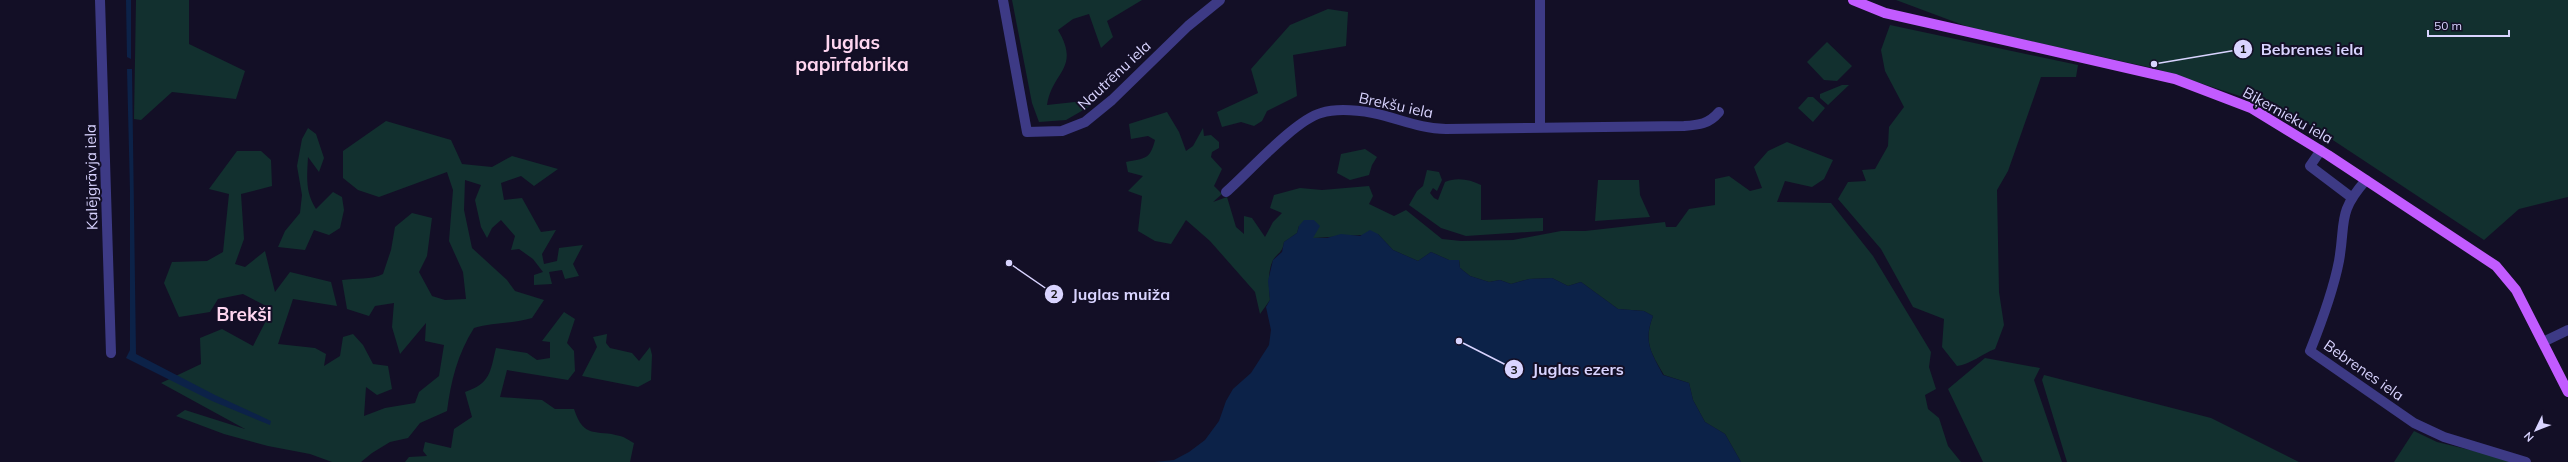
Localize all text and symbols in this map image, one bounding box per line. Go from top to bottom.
scale bar [2428,12,2509,38]
text: 50 m [2434,18,2462,33]
district label: Juglas papīrfabrika [795,30,909,76]
callout: Bebrenes iela [2233,35,2371,63]
street label: Nautrēnu iela [1073,36,1155,114]
text: Bebrenes iela [2261,39,2363,59]
text: 1 [2239,41,2247,56]
street label: Biķernieku iela [2240,82,2336,148]
street label: Brekšu iela [1357,88,1435,122]
street label: Kalējgrāvja iela [81,124,101,230]
callout: Juglas muiža [1044,280,1178,308]
text: Juglas muiža [1072,284,1170,304]
text: 2 [1050,286,1058,301]
district label: Brekši [216,302,272,326]
street label: Bebrenes iela [2320,335,2408,405]
callout: Juglas ezers [1504,355,1632,383]
text: Juglas ezers [1532,359,1624,379]
text: 3 [1510,362,1518,377]
north arrow [2516,410,2556,450]
text: N [2521,429,2537,445]

